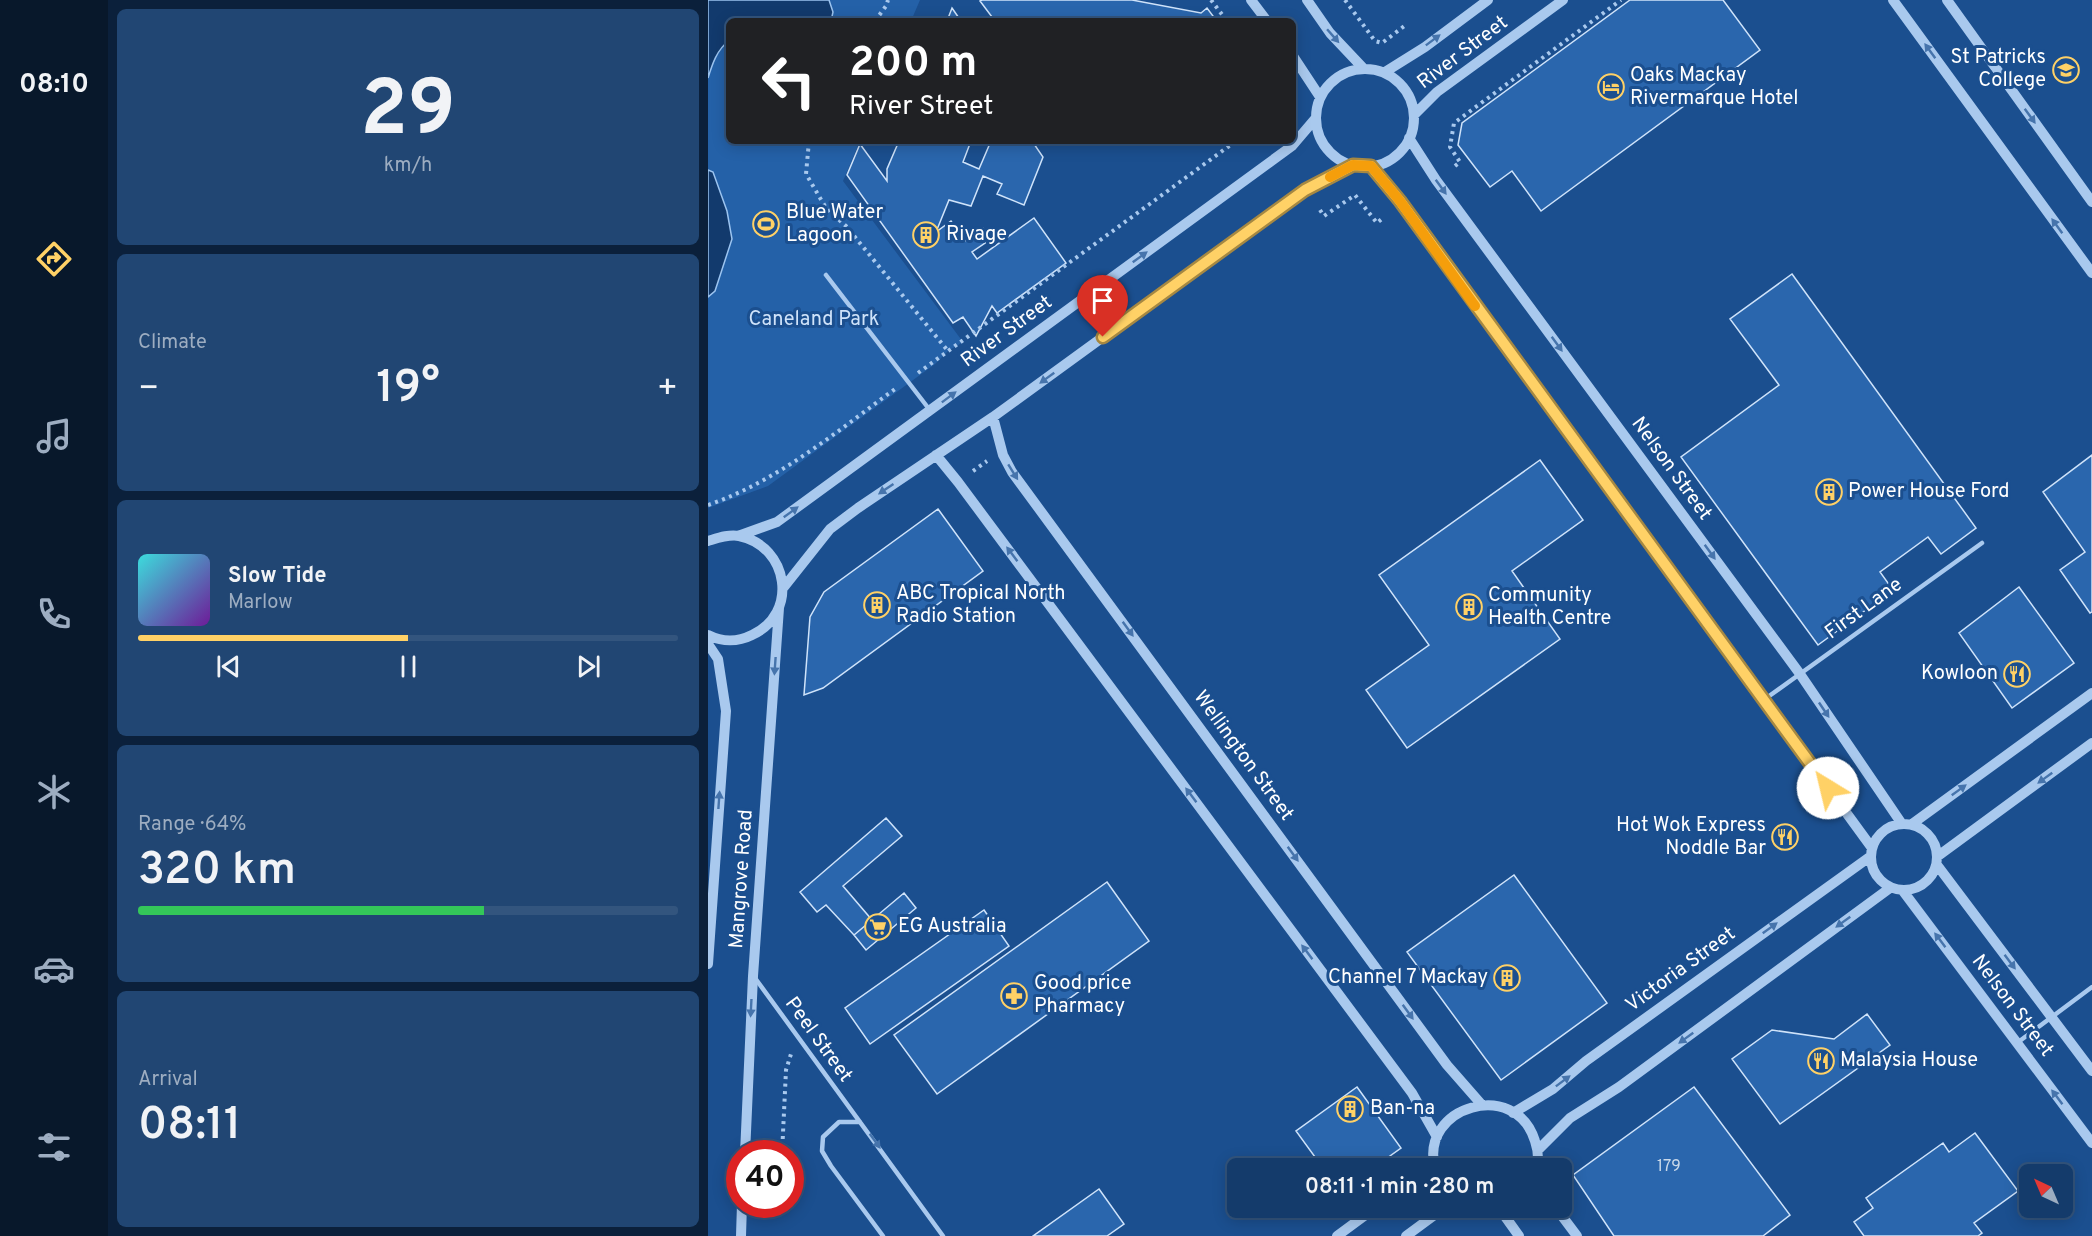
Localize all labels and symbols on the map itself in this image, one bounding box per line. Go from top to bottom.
street label: River Street [1412,10,1514,96]
one-way arrow [1326,28,1339,43]
one-way arrow [1425,34,1441,46]
one-way arrow [1924,44,1936,60]
place label: St Patricks College [1950,45,2046,94]
school or university icon: St Patricks College [2051,55,2081,85]
place label: Oaks Mackay Rivermarque Hotel [1630,63,1799,112]
hotel icon: Oaks Mackay Rivermarque Hotel [1596,72,1626,102]
one-way arrow [2024,107,2036,123]
one-way arrow [1435,179,1447,194]
place label: Blue Water Lagoon [786,200,883,249]
sports icon: Blue Water Lagoon [751,209,781,239]
one-way arrow [2052,218,2064,233]
building icon: Rivage [911,220,941,250]
place label: Rivage [946,222,1007,248]
one-way arrow [1132,252,1147,264]
pin [1077,275,1128,337]
street label: River Street [956,290,1058,374]
park label: Caneland Park [749,307,879,333]
one-way arrow [1551,335,1563,351]
one-way arrow [1039,372,1054,384]
one-way arrow [941,392,956,404]
street label: Nelson Street [1625,412,1717,526]
one-way arrow [1007,464,1018,480]
building icon: Power House Ford [1814,477,1844,507]
place label: Power House Ford [1848,479,2009,505]
one-way arrow [878,483,894,494]
one-way arrow [782,506,798,518]
one-way arrow [1704,543,1716,559]
one-way arrow [1006,547,1018,563]
street label: First Lane [1820,572,1908,646]
place label: ABC Tropical North Radio Station [896,581,1066,630]
place label: Community Health Centre [1488,583,1611,632]
building icon: ABC Tropical North Radio Station [862,590,892,620]
building icon: Community Health Centre [1454,592,1484,622]
one-way arrow [1121,622,1133,637]
one-way arrow [770,657,780,676]
restaurant icon: Kowloon [2002,659,2032,689]
place label: Kowloon [1921,661,1998,687]
street label: Wellington Street [1187,686,1299,826]
one-way arrow [1818,701,1830,717]
position arrow [1796,756,1860,820]
one-way arrow [2037,772,2053,784]
one-way arrow [1951,784,1967,796]
one-way arrow [1185,788,1197,804]
one-way arrow [715,791,724,810]
street label: Mangrove Road [724,809,760,949]
place label: Hot Wok Express Noddle Bar [1616,813,1766,862]
restaurant icon: Hot Wok Express Noddle Bar [1770,822,1800,852]
one-way arrow [1286,847,1298,862]
supermarket icon: EG Australia [863,912,893,942]
place label: EG Australia [898,914,1006,940]
one-way arrow [1835,916,1851,928]
street label: Victoria Street [1621,921,1741,1019]
one-way arrow [1762,923,1778,934]
one-way arrow [1935,933,1947,948]
one-way arrow [1302,944,1314,959]
street label: Nelson Street [1965,950,2059,1062]
one-way arrow [2004,954,2017,970]
building icon: Channel 7 Mackay [1492,963,1522,993]
place label: Channel 7 Mackay [1328,965,1488,991]
place label: Good price Pharmacy [1034,971,1132,1020]
pharmacy icon: Good price Pharmacy [999,981,1029,1011]
street label: Peel Street [778,992,858,1088]
one-way arrow [747,998,756,1017]
one-way arrow [1402,1003,1414,1019]
one-way arrow [1678,1032,1694,1044]
restaurant icon: Malaysia House [1806,1046,1836,1076]
place label: Malaysia House [1840,1048,1978,1074]
one-way arrow [1555,1076,1570,1088]
one-way arrow [2051,1089,2063,1105]
building icon: Ban-na [1335,1094,1365,1124]
place label: Ban-na [1370,1096,1435,1122]
one-way arrow [869,1133,881,1149]
speed limit sign: 40 [726,1140,804,1218]
house number: 179 [1657,1157,1681,1177]
north arrow [2019,1164,2073,1218]

